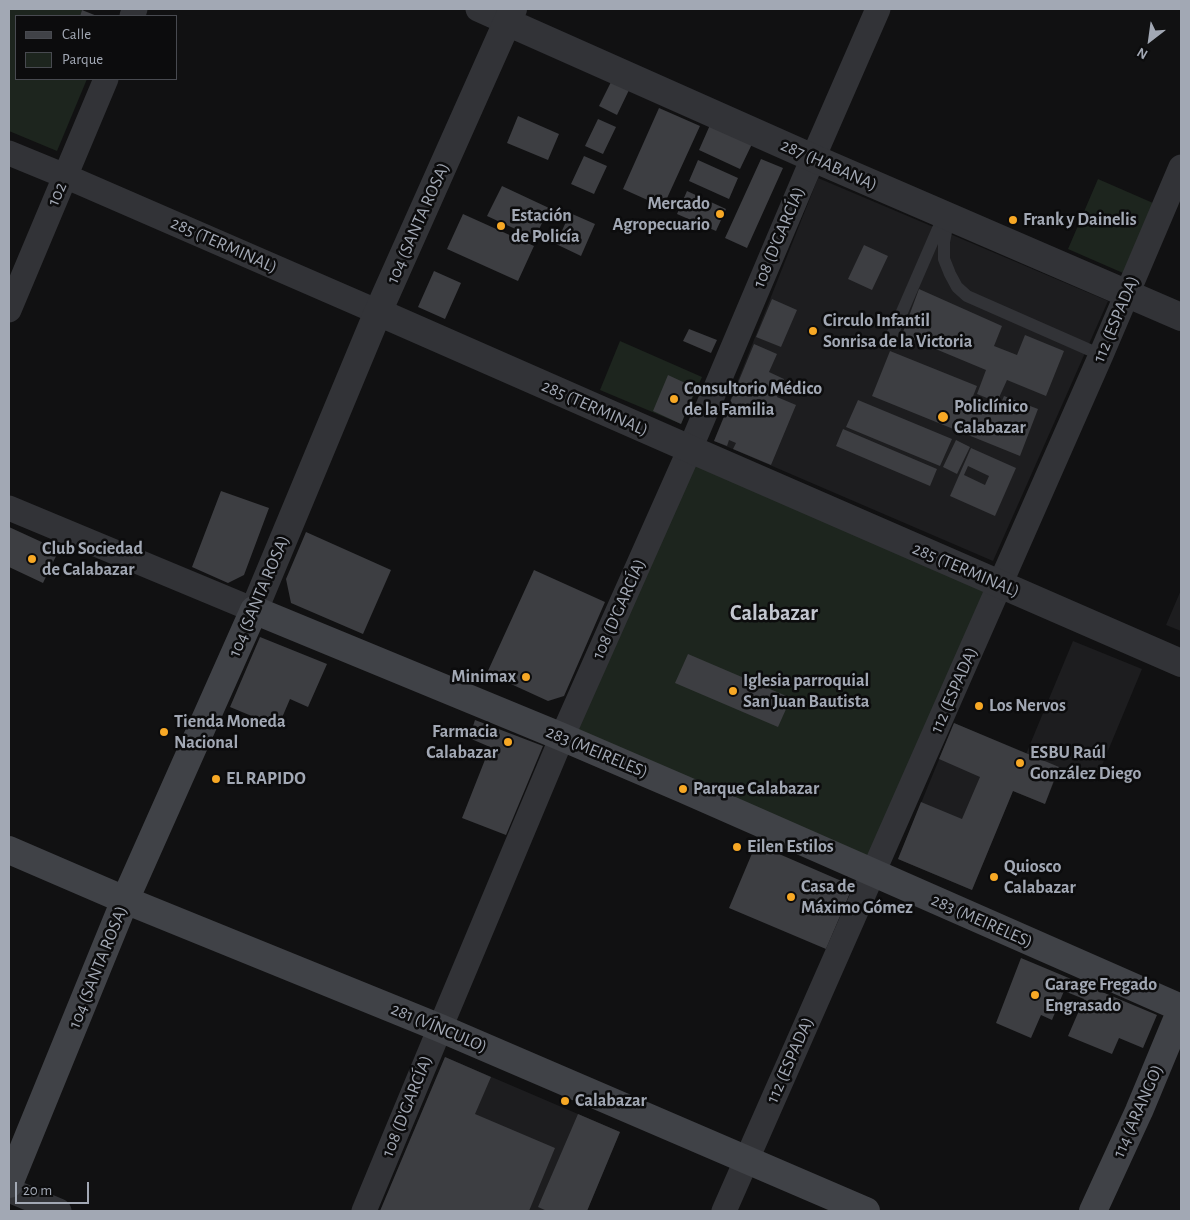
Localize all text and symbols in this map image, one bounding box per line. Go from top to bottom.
legend [15,15,178,80]
north arrow [1125,15,1175,65]
text: Calle [62,27,91,42]
text: N [1135,44,1150,61]
text: Parque [62,52,103,67]
street label: 287 (HABANA) [777,134,881,196]
street label: 104 (SANTA ROSA) [382,159,454,287]
street label: 102 [42,179,72,209]
street label: 108 (D'GARCÍA) [748,183,810,291]
place label: Mercado Agropecuario [612,193,710,235]
place label: Estación de Policía [511,205,580,248]
marker: Mercado Agropecuario [714,208,726,220]
place label: Frank y Dainelis [1023,209,1137,231]
street label: 285 (TERMINAL) [167,212,281,278]
marker: Frank y Dainelis [1007,214,1019,226]
marker: Estación de Policía [495,220,507,232]
street label: 112 (ESPADA) [1088,272,1144,366]
place label: Circulo Infantil Sonrisa de la Victoria [823,310,972,352]
marker: Circulo Infantil Sonrisa de la Victoria [807,325,819,337]
street label: 285 (TERMINAL) [538,375,652,441]
place label: Consultorio Médico de la Familia [684,378,822,420]
marker: Consultorio Médico de la Familia [668,393,680,405]
place label: Policlínico Calabazar [954,396,1028,438]
marker: Policlínico Calabazar [936,410,950,424]
street label: 104 (SANTA ROSA) [224,532,294,660]
place label: Club Sociedad de Calabazar [42,538,143,580]
street label: 285 (TERMINAL) [909,538,1023,602]
marker: Club Sociedad de Calabazar [26,553,38,565]
street label: 108 (D'GARCÍA) [587,555,651,663]
district label: Calabazar [730,600,818,626]
street label: 112 (ESPADA) [925,644,983,736]
place label: Minimax [451,666,516,688]
place label: Iglesia parroquial San Juan Bautista [743,670,869,712]
marker: Minimax [520,671,532,683]
marker: Iglesia parroquial San Juan Bautista [727,685,739,697]
place label: Los Nervos [989,695,1066,717]
marker: Los Nervos [973,700,985,712]
place label: Tienda Moneda Nacional [174,711,286,754]
place label: Farmacia Calabazar [426,721,498,764]
street label: 283 (MEIRELES) [543,721,651,783]
marker: Tienda Moneda Nacional [158,726,170,738]
marker: Farmacia Calabazar [502,736,514,748]
place label: ESBU Raúl González Diego [1030,742,1141,784]
marker: ESBU Raúl González Diego [1014,757,1026,769]
place label: EL RAPIDO [226,768,306,790]
marker: EL RAPIDO [210,773,222,785]
place label: Parque Calabazar [693,778,819,800]
marker: Parque Calabazar [677,783,689,795]
place label: Eilen Estilos [747,836,834,858]
marker: Eilen Estilos [731,841,743,853]
place label: Quiosco Calabazar [1004,856,1076,899]
marker: Quiosco Calabazar [988,871,1000,883]
place label: Casa de Máximo Gómez [801,876,913,919]
street label: 283 (MEIRELES) [928,889,1036,953]
marker: Casa de Máximo Gómez [785,891,797,903]
street label: 104 (SANTA ROSA) [64,903,132,1031]
place label: Garage Fregado Engrasado [1045,974,1157,1016]
marker: Garage Fregado Engrasado [1029,989,1041,1001]
street label: 281 (VÍNCULO) [388,998,490,1058]
street label: 112 (ESPADA) [761,1014,819,1106]
street label: 108 (D'GARCÍA) [377,1052,437,1160]
street label: 114 (ARANGO) [1108,1061,1168,1161]
place label: Calabazar [575,1090,647,1112]
marker: Calabazar [559,1095,571,1107]
scale bar [18,1172,91,1204]
text: 20 m [23,1183,52,1198]

